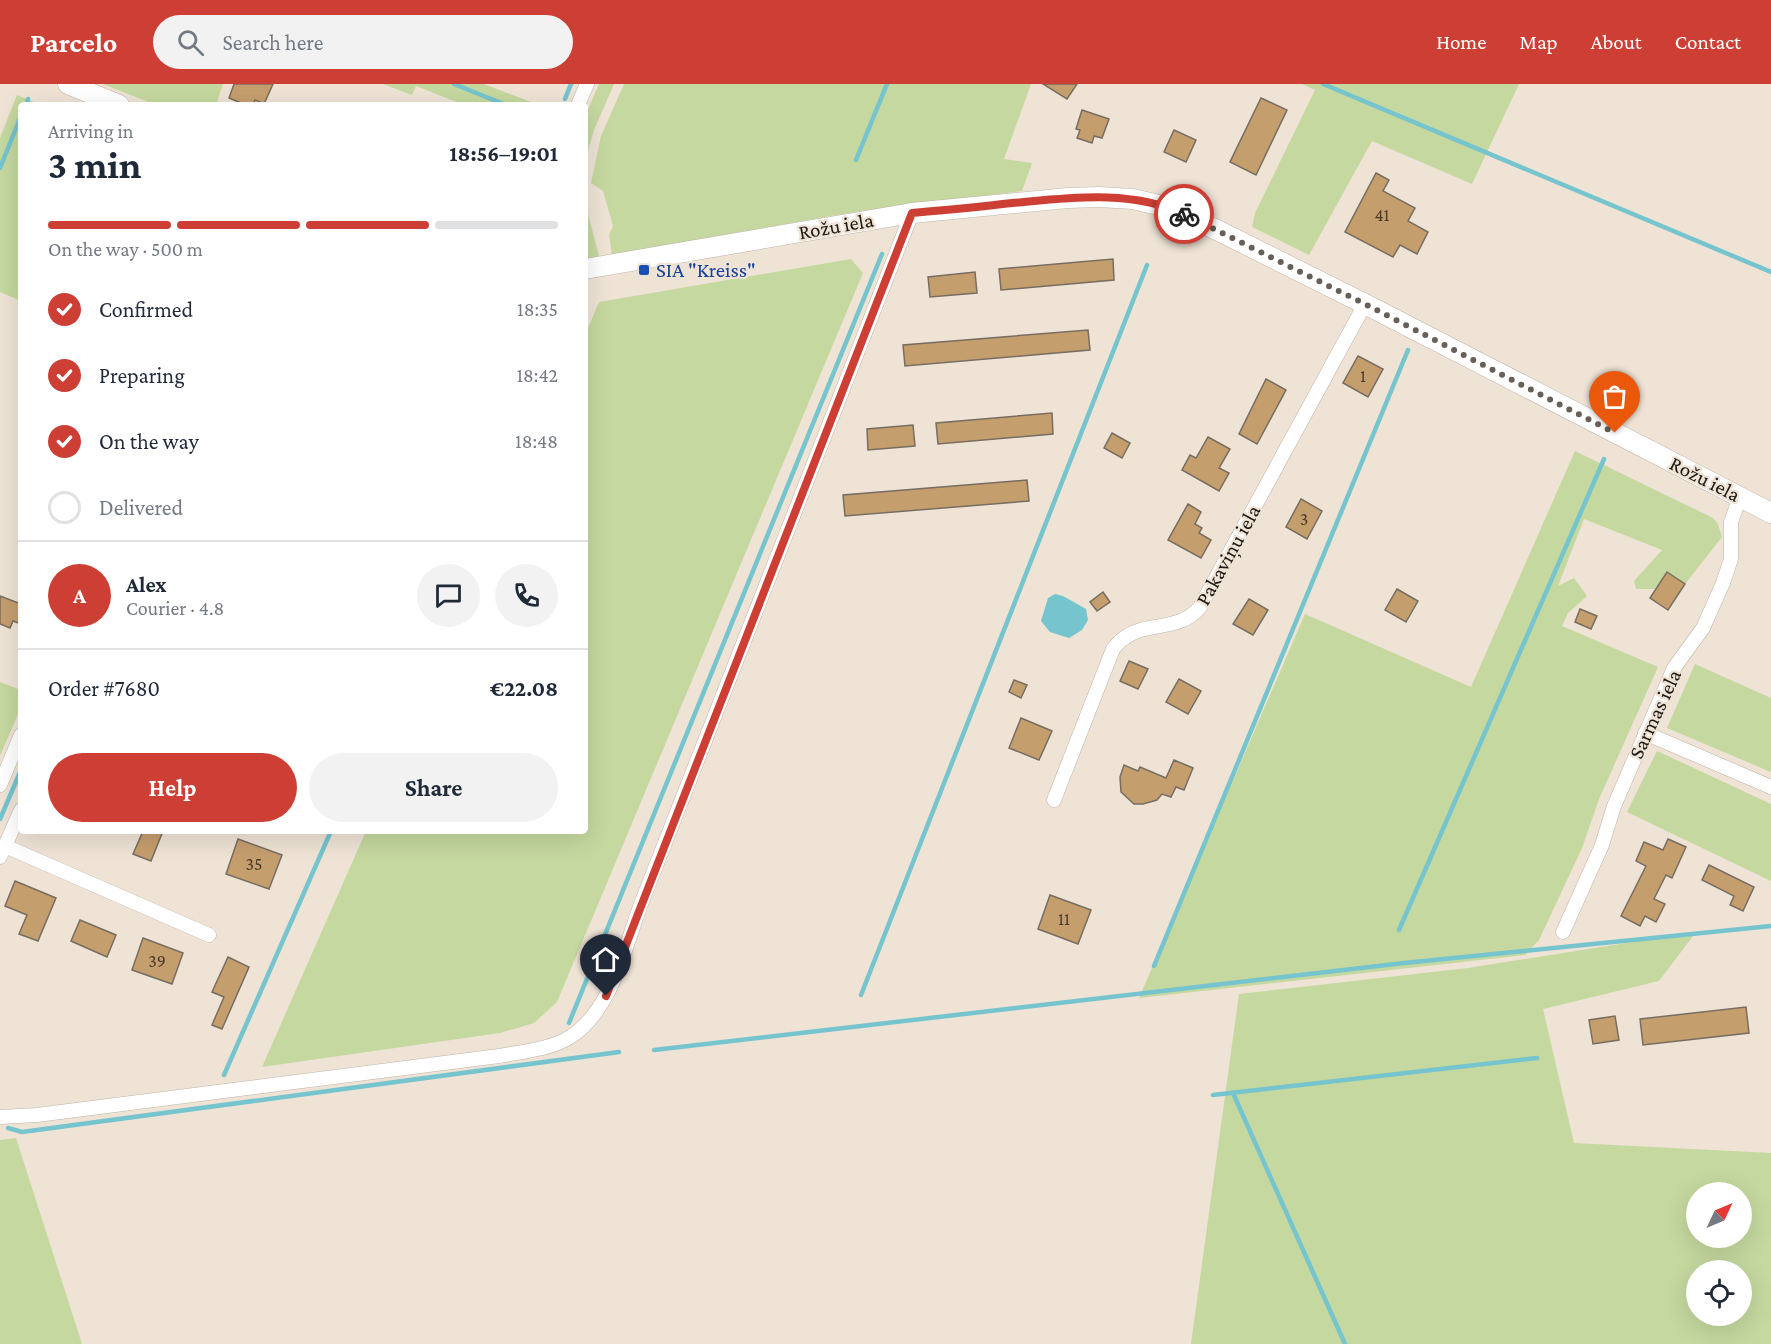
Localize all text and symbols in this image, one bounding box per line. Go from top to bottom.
search box [153,15,573,69]
icon: search [174,26,207,59]
text: Parcelo [30,27,117,58]
text: Search here [222,30,323,55]
text: Home [1436,30,1486,54]
text: Map [1519,30,1558,54]
text: About [1591,30,1642,54]
text: Contact [1675,30,1741,54]
text: Arriving in [48,120,133,142]
text: 18:56–19:01 [449,141,558,166]
text: 3 min [48,143,141,186]
courier [1154,184,1214,244]
icon: bike [1168,198,1201,231]
house number: 41 [1374,205,1390,225]
street label: Rožu iela [797,208,876,244]
text: On the way · 500 m [48,238,203,260]
place label: SIA "Kreiss" [656,258,756,282]
marker: SIA "Kreiss" [637,263,651,277]
icon: check [48,293,81,326]
text: Confirmed [99,297,193,322]
text: 18:35 [517,298,558,320]
icon: check [48,359,81,392]
text: Preparing [99,363,185,388]
text: 18:42 [516,364,558,386]
house number: 1 [1360,366,1366,386]
pin [1589,371,1640,433]
icon: bag [1598,380,1631,413]
icon: check [48,425,81,458]
text: On the way [99,429,199,454]
text: 18:48 [515,430,558,452]
street label: Rožu iela [1666,451,1744,507]
text: Delivered [99,495,183,520]
street label: Pakaviņu iela [1191,500,1266,610]
house number: 3 [1300,509,1308,529]
button: chat [417,564,480,627]
button: phone [495,564,558,627]
text: Alex [126,572,167,597]
text: A [73,583,86,608]
text: Courier · 4.8 [126,597,224,619]
street label: Sarmas iela [1624,665,1686,762]
text: Order #7680 [48,676,160,701]
text: €22.08 [490,676,558,701]
button: Help [48,753,297,822]
button: Share [309,753,558,822]
house number: 35 [245,854,263,874]
house number: 11 [1058,909,1070,929]
pin [580,934,631,996]
icon: home [589,943,622,976]
house number: 39 [148,951,166,971]
north arrow [1686,1182,1752,1248]
map controls [1686,1182,1752,1326]
button: locate [1686,1260,1752,1326]

